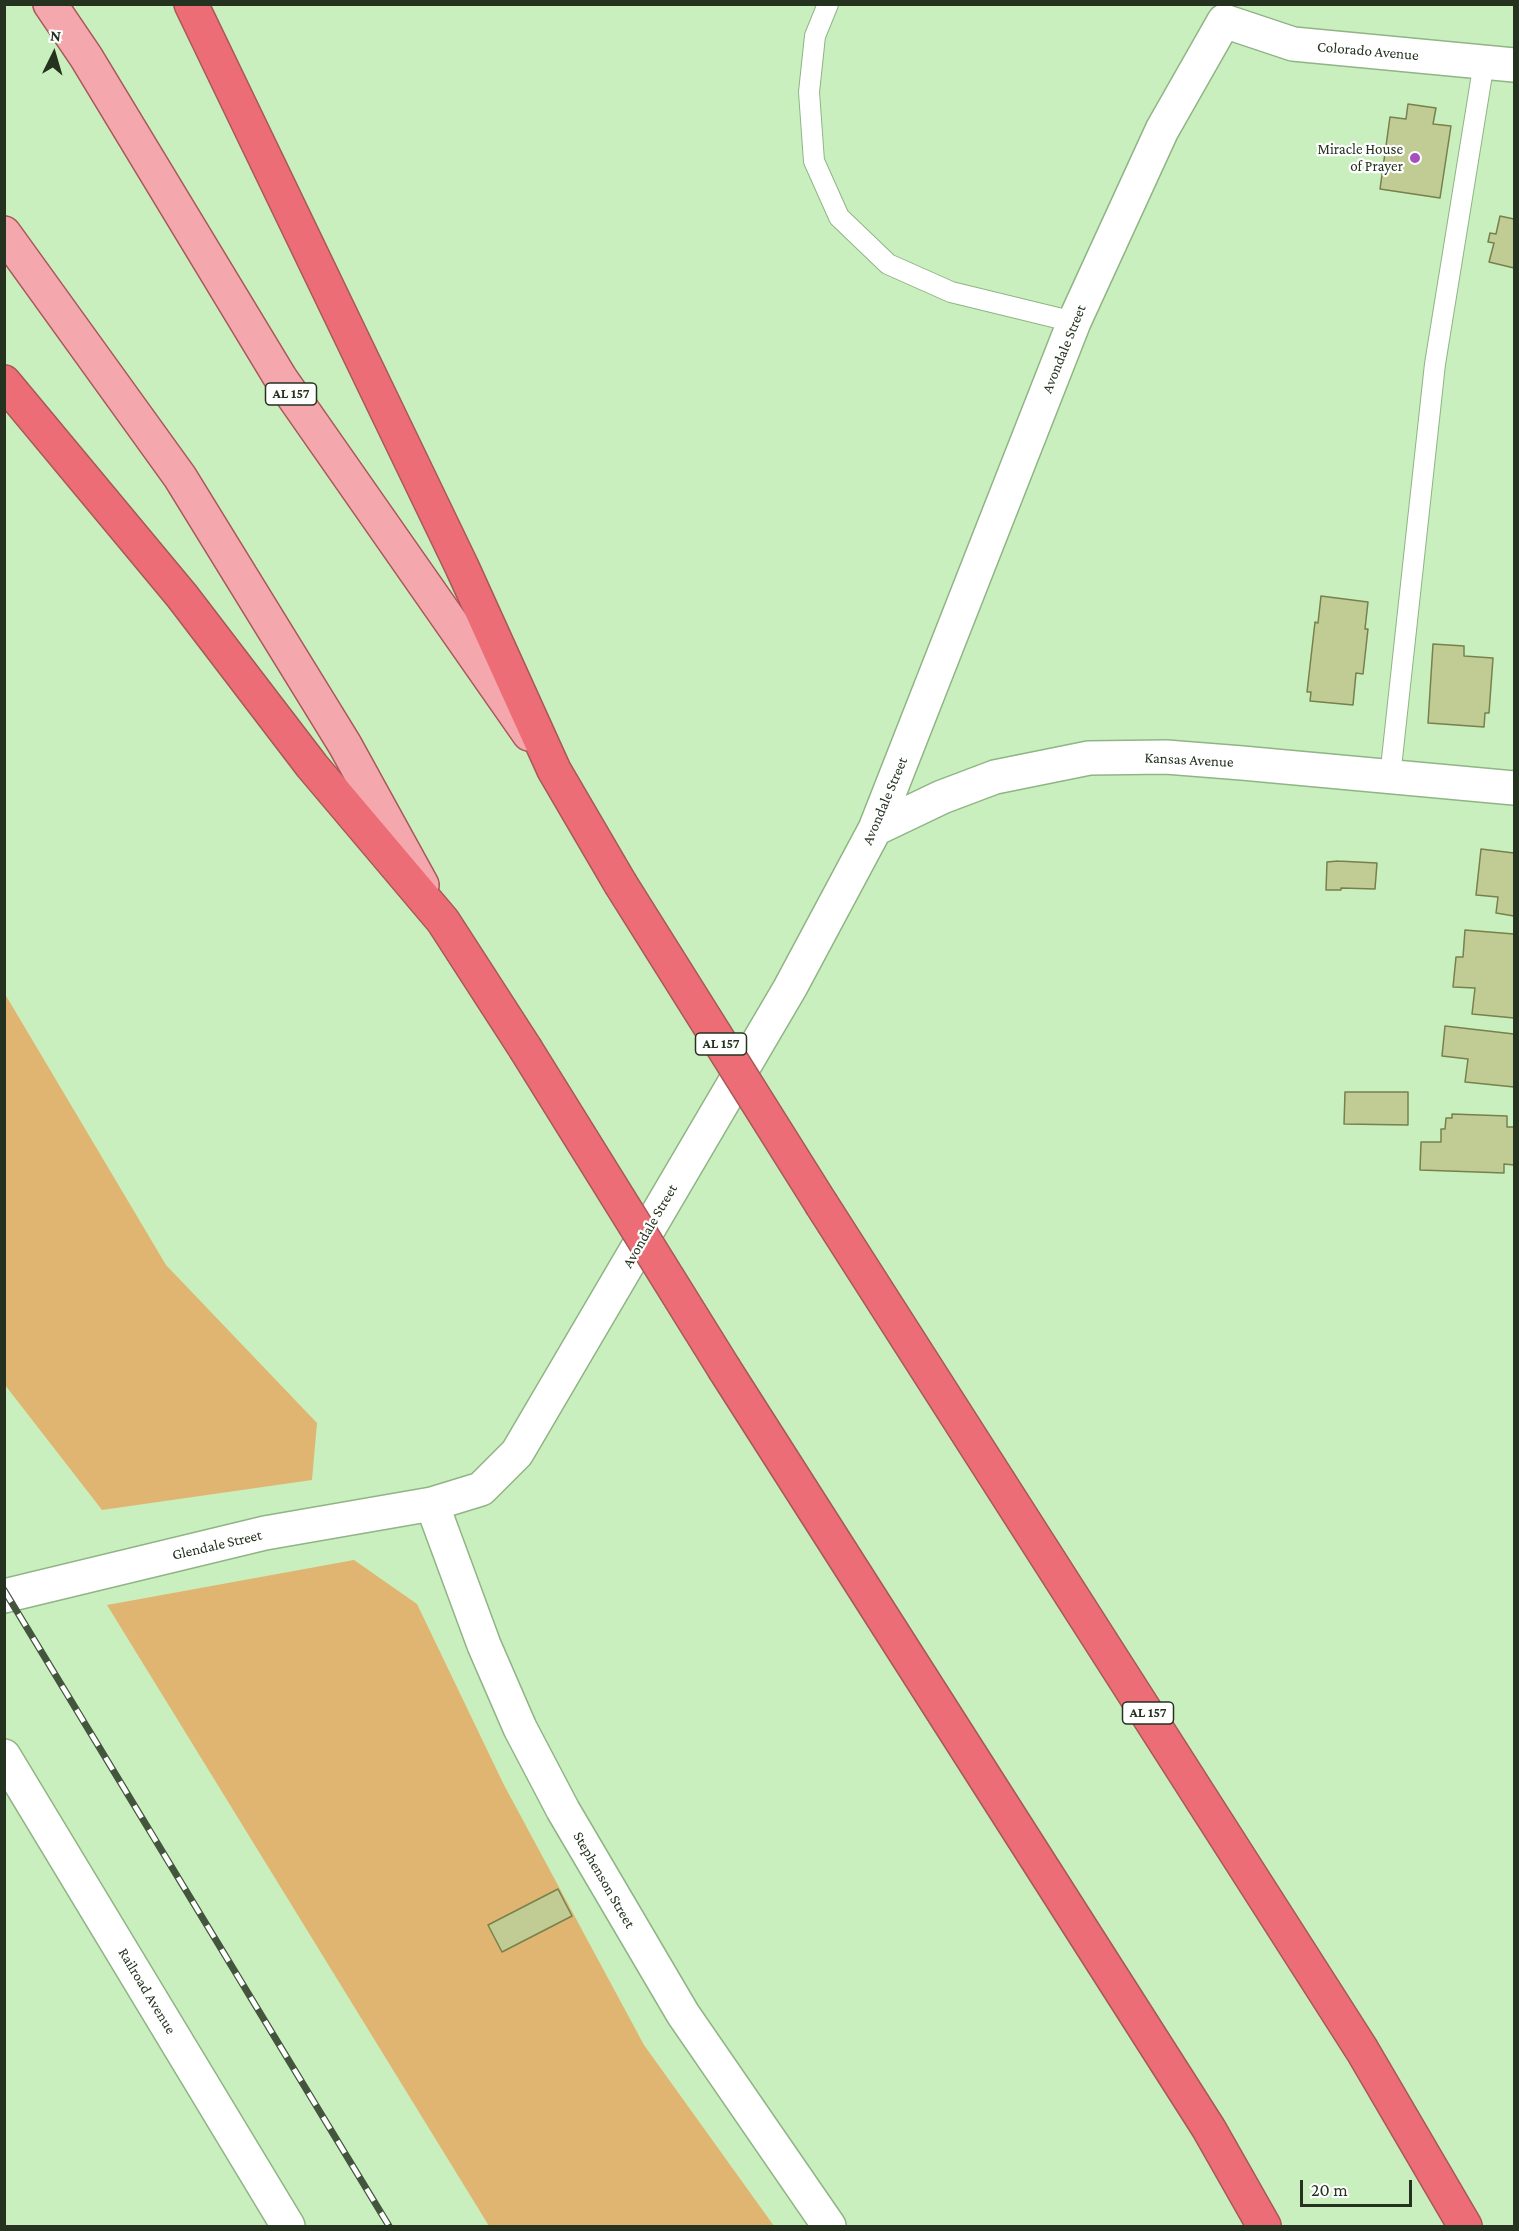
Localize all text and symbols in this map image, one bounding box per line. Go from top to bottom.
north arrow [24,24,84,84]
text: N [49,27,62,45]
street label: Colorado Avenue [1316,38,1420,64]
place label: Miracle House of Prayer [1317,140,1403,175]
marker: Miracle House of Prayer [1408,151,1422,165]
street label: Avondale Street [1038,302,1090,396]
road number: AL 157 [266,383,316,405]
street label: Kansas Avenue [1144,749,1234,771]
street label: Avondale Street [858,754,912,848]
road number: AL 157 [696,1033,746,1055]
street label: Avondale Street [619,1181,681,1271]
street label: Glendale Street [170,1526,264,1564]
road number: AL 157 [1122,1702,1174,1724]
street label: Stephenson Street [569,1829,639,1931]
street label: Railroad Avenue [114,1945,180,2037]
scale bar [1303,2168,1416,2206]
text: 20 m [1311,2180,1348,2200]

